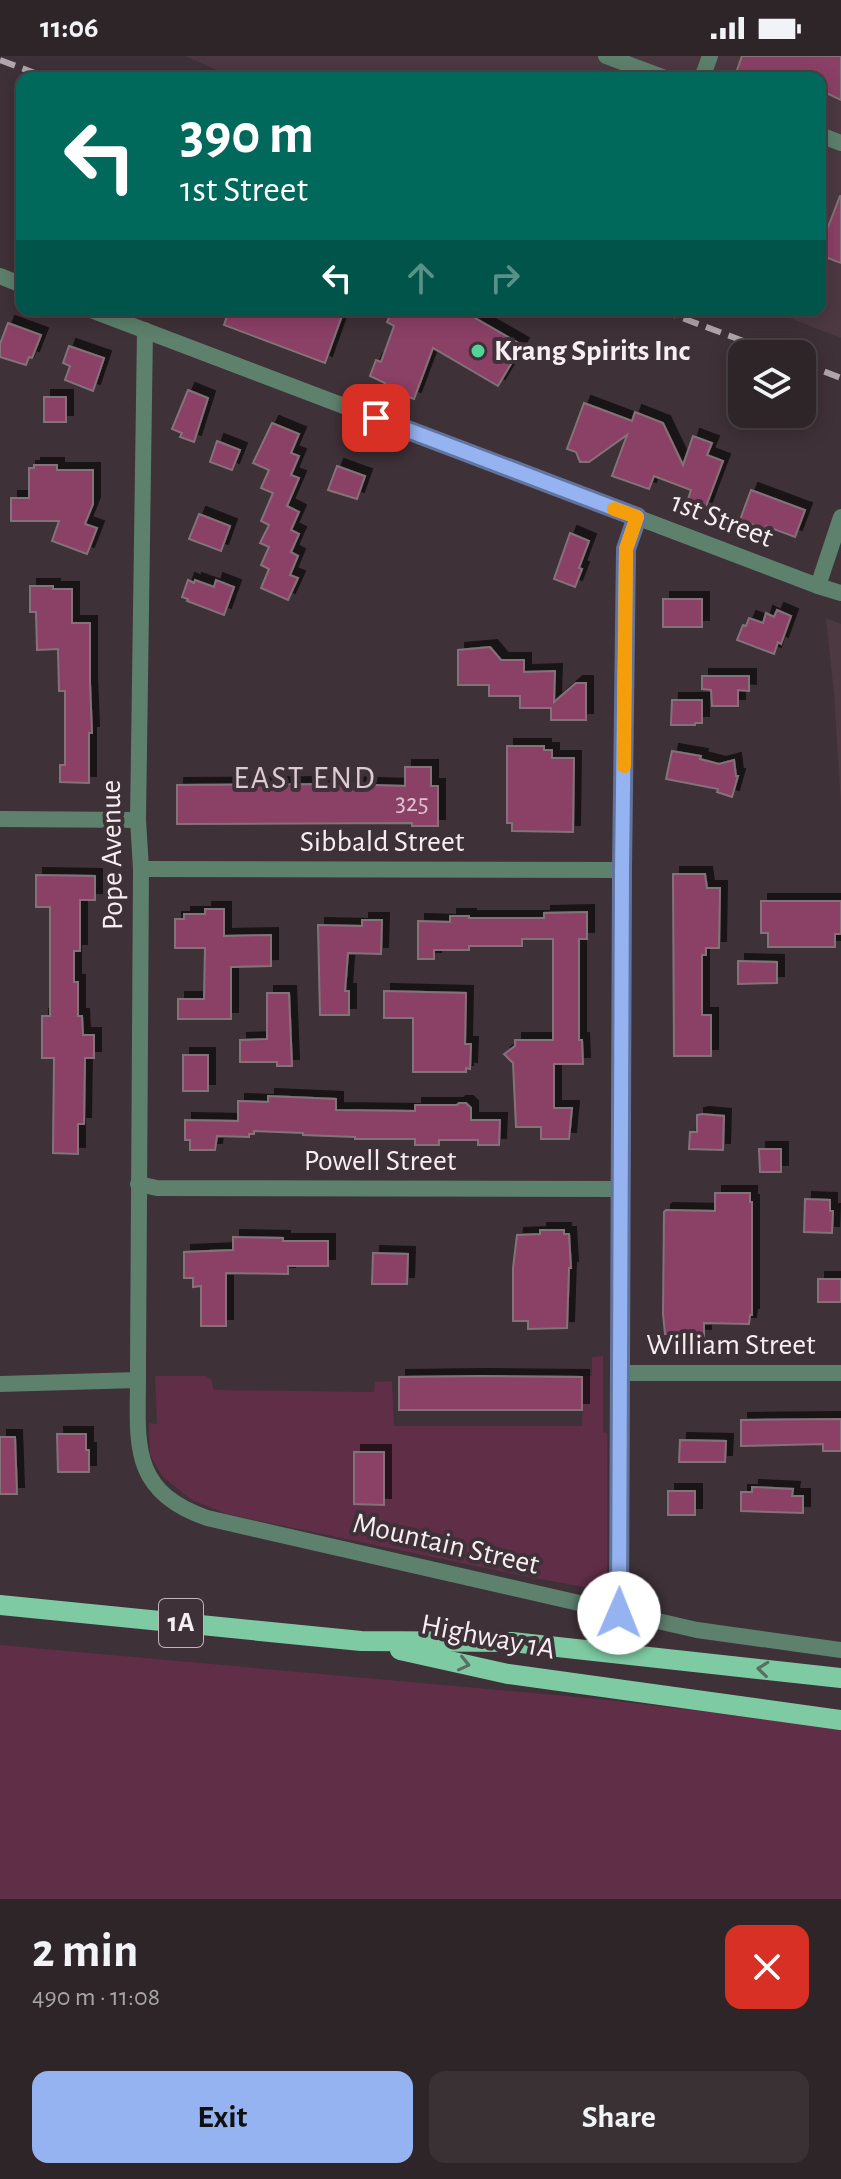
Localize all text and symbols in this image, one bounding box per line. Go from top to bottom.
text: 11:06 [40,13,99,43]
icon: left [48,104,152,208]
text: 390 m [180,107,314,163]
text: 1st Street [180,172,308,208]
icon: left [315,256,359,300]
icon: ahead [399,256,443,300]
icon: right [483,256,527,300]
place label: Krang Spirits Inc [494,336,690,366]
map controls [728,340,816,428]
button: layers [728,340,816,428]
marker: Krang Spirits Inc [469,342,487,360]
pin [342,384,410,452]
icon: arrive [354,396,398,440]
street label: 1st Street [667,487,778,553]
district label: EAST END [233,762,377,794]
street label: Pope Avenue [96,779,128,931]
house number: 325 [395,790,429,816]
street label: Sibbald Street [300,827,465,857]
street label: Powell Street [304,1146,457,1176]
street label: William Street [646,1330,816,1360]
street label: Mountain Street [350,1508,542,1580]
position arrow [577,1571,661,1655]
road number: 1A [159,1599,203,1647]
street label: Highway 1A [418,1609,558,1665]
one-way arrow [457,1655,471,1672]
one-way arrow [757,1661,770,1678]
button: close [725,1925,809,2009]
text: 2 min [32,1928,139,1976]
text: 490 m · 11:08 [32,1984,160,2010]
button: Exit [32,2071,413,2163]
button: Share [429,2071,809,2163]

